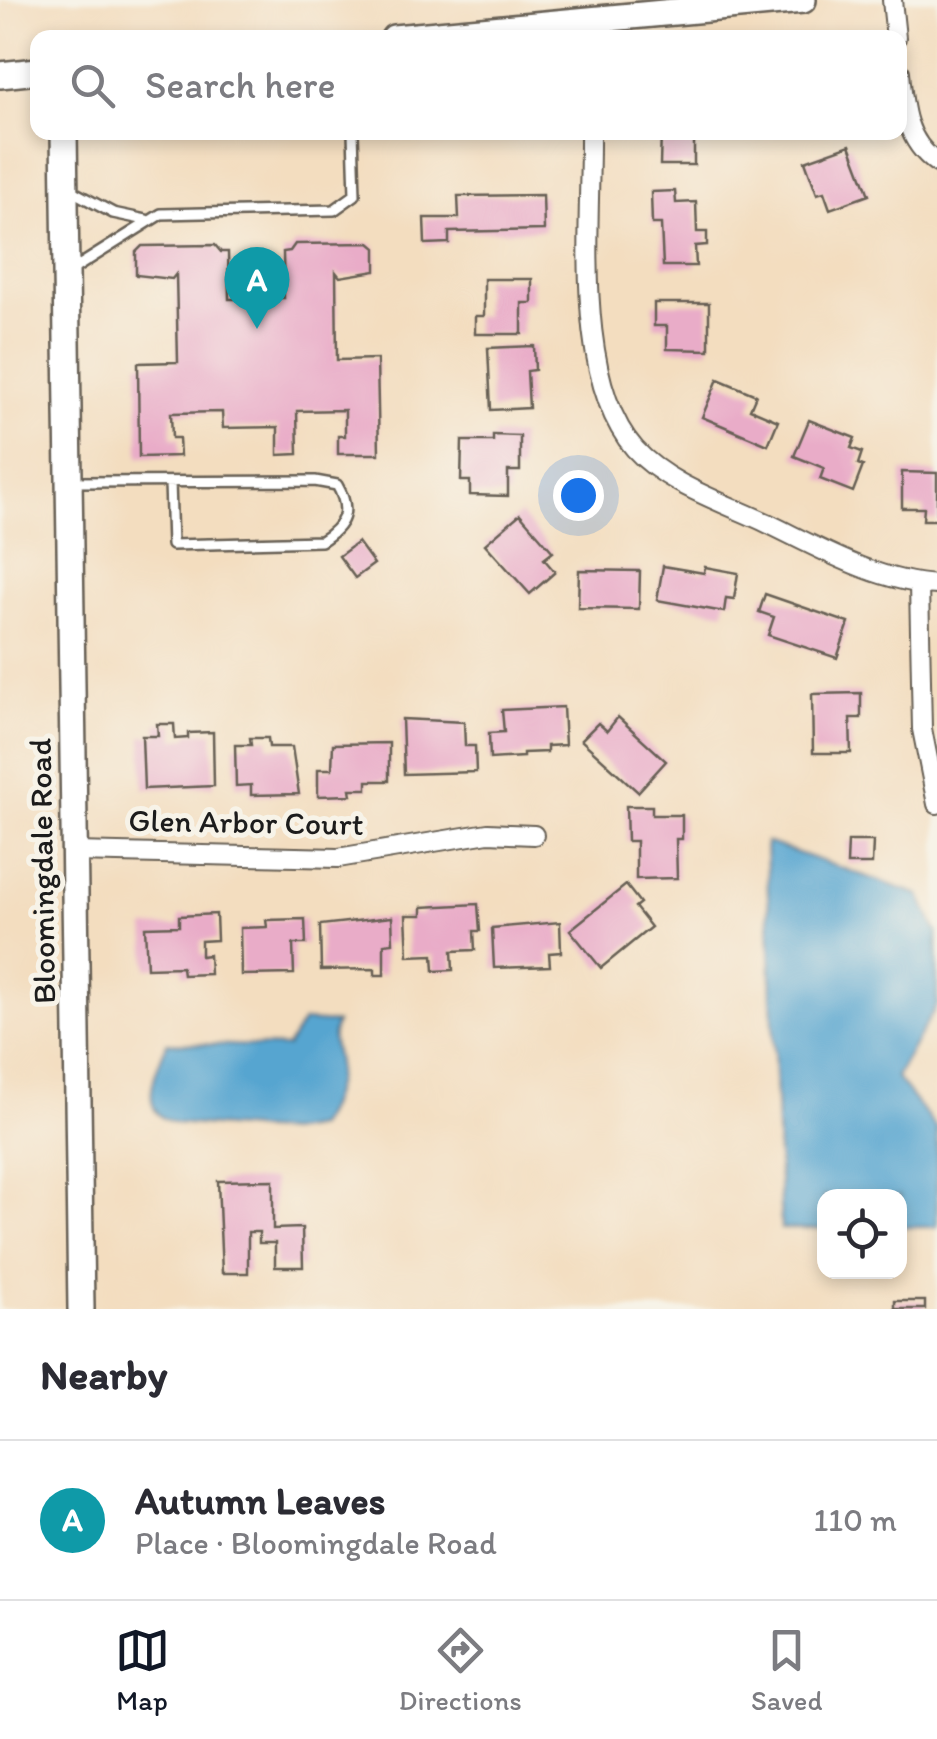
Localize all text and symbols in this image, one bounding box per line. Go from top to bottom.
search box [30,30,907,140]
icon: search [65,58,120,113]
text: Search here [145,62,336,108]
pin: A [224,246,290,329]
your location [553,470,604,521]
street label: Bloomingdale Road [21,737,63,1004]
street label: Glen Arbor Court [128,801,364,843]
map controls [817,1189,907,1279]
button: locate [817,1189,907,1279]
text: Nearby [40,1349,167,1400]
text: Autumn Leaves [135,1478,385,1524]
text: A [62,1501,83,1539]
text: 110 m [813,1501,897,1539]
text: Place · Bloomingdale Road [135,1524,497,1562]
tab: Map [115,1623,170,1717]
tab: Directions [399,1623,522,1717]
tab: Saved [751,1623,822,1717]

